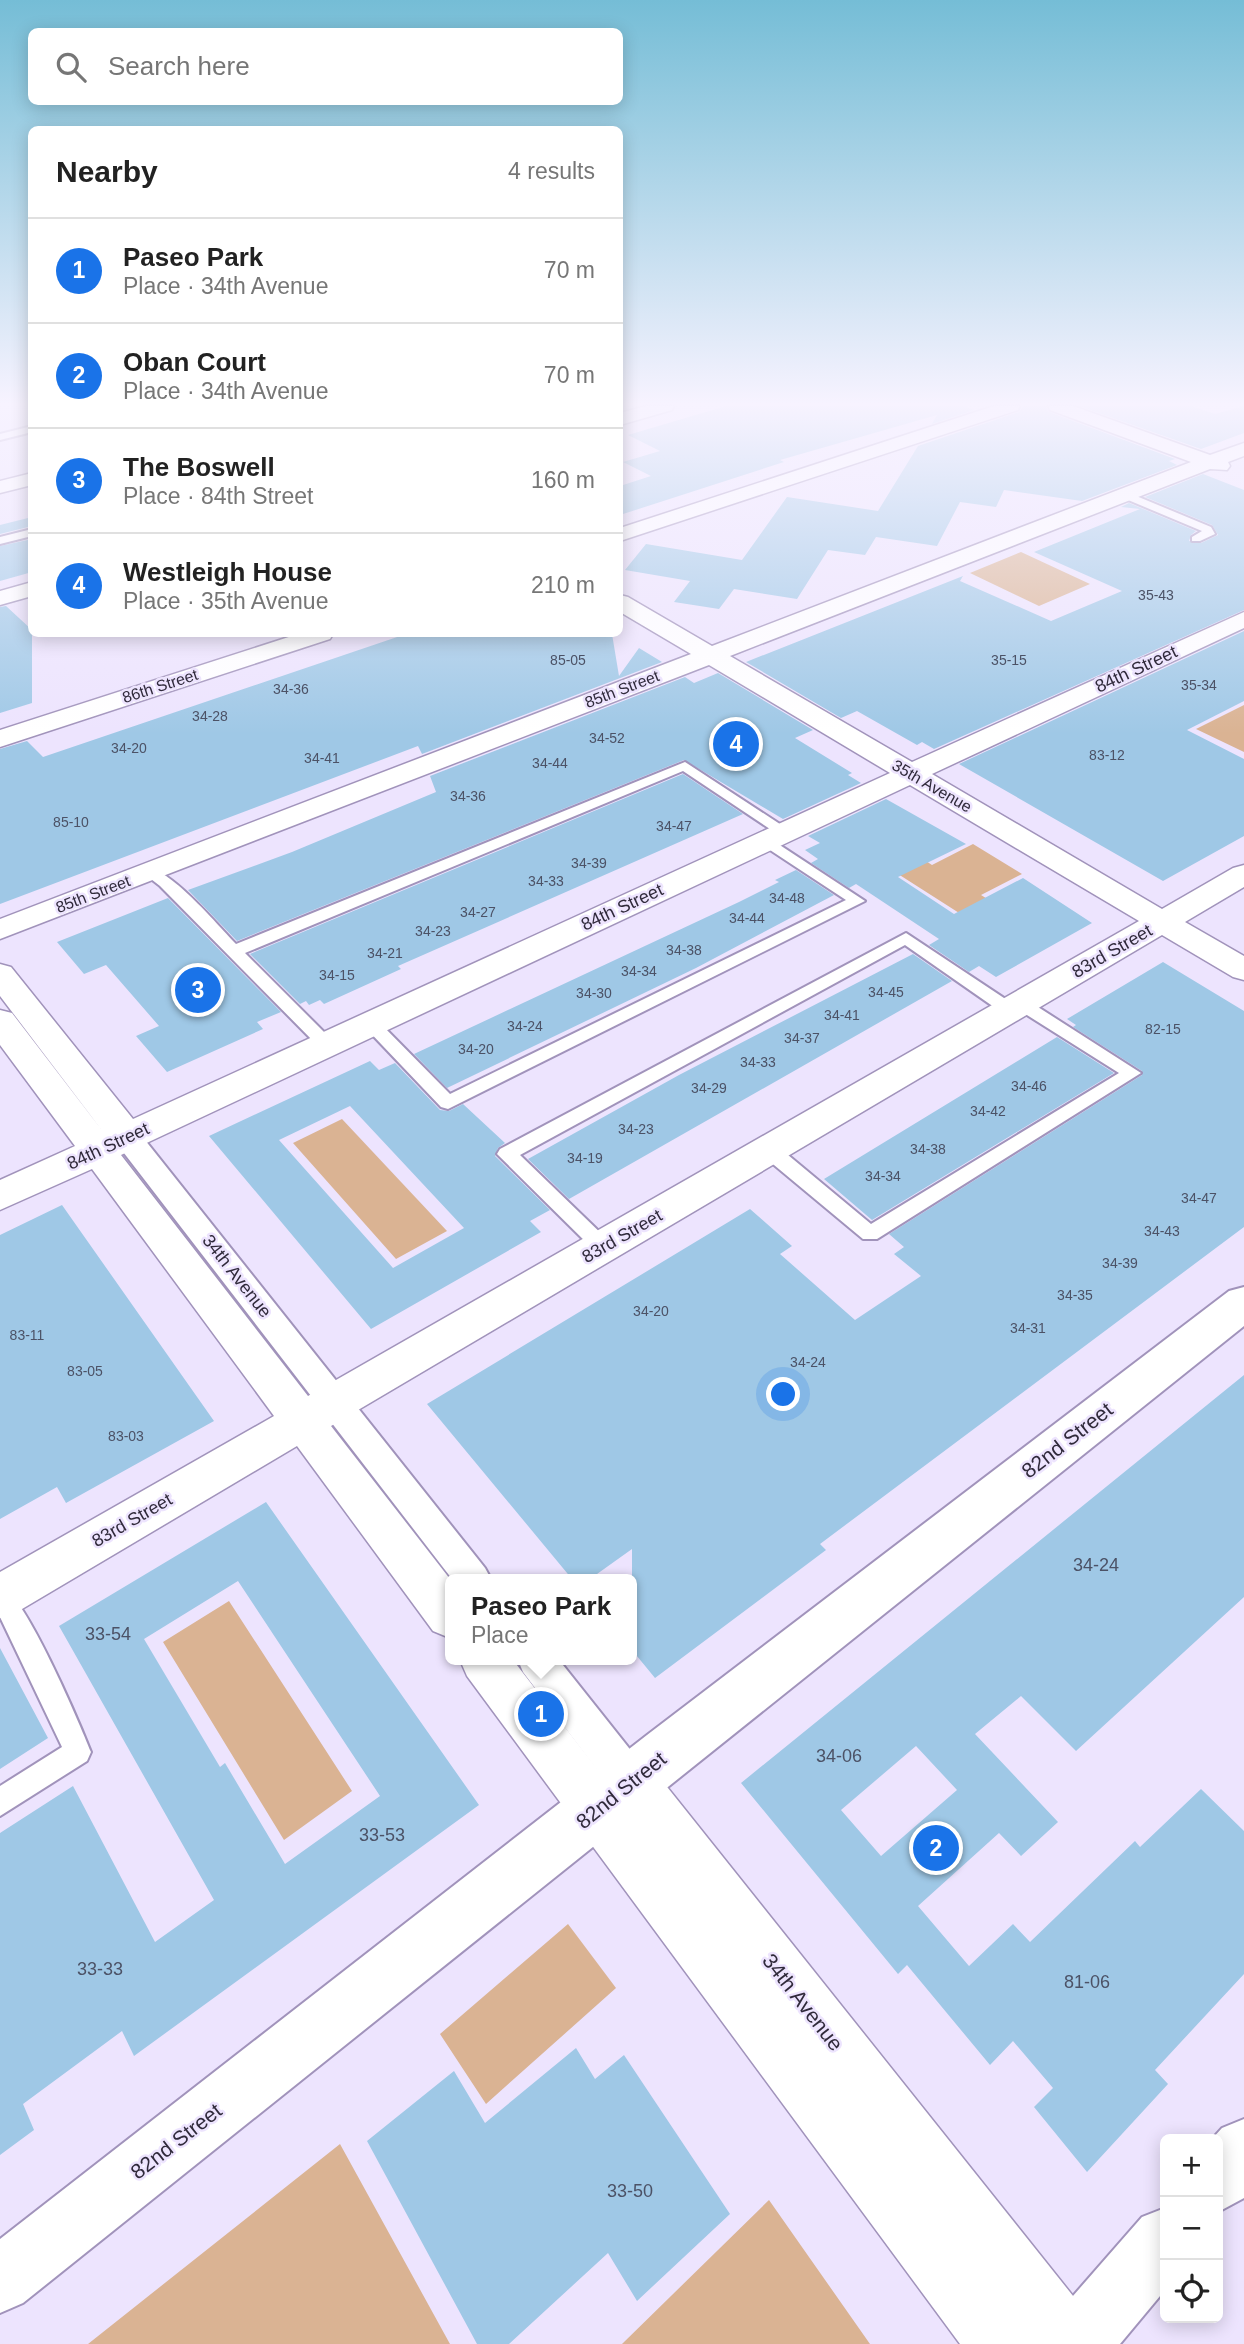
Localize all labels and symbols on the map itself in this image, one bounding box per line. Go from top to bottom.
house number: 35-43 [1138,587,1174,603]
street label: 84th Street [1092,641,1180,697]
house number: 85-05 [550,652,586,668]
house number: 35-15 [991,652,1027,668]
street label: 86th Street [120,666,200,706]
street label: 85th Street [582,667,662,711]
house number: 35-34 [1181,677,1217,693]
house number: 34-36 [273,681,309,697]
house number: 34-28 [192,708,228,724]
pin: 4 [713,718,759,770]
house number: 34-52 [589,730,625,746]
house number: 34-20 [111,740,147,756]
house number: 83-12 [1089,747,1125,763]
house number: 34-41 [304,750,340,766]
house number: 34-44 [532,755,568,771]
street label: 35th Avenue [889,756,975,816]
house number: 34-36 [450,788,486,804]
house number: 85-10 [53,814,89,830]
house number: 34-47 [656,818,692,834]
house number: 34-39 [571,855,607,871]
street label: 85th Street [53,872,133,916]
house number: 34-33 [528,873,564,889]
street label: 84th Street [578,879,666,935]
house number: 34-48 [769,890,805,906]
house number: 34-27 [460,904,496,920]
house number: 34-44 [729,910,765,926]
street label: 83rd Street [1068,920,1156,982]
house number: 34-23 [415,923,451,939]
house number: 34-38 [666,942,702,958]
house number: 34-21 [367,945,403,961]
house number: 34-34 [621,963,657,979]
pin: 3 [175,964,221,1016]
house number: 34-15 [319,967,355,983]
house number: 34-45 [868,984,904,1000]
house number: 34-30 [576,985,612,1001]
house number: 34-41 [824,1007,860,1023]
house number: 34-24 [507,1018,543,1034]
house number: 82-15 [1145,1021,1181,1037]
house number: 34-37 [784,1030,820,1046]
house number: 34-20 [458,1041,494,1057]
house number: 34-33 [740,1054,776,1070]
house number: 34-46 [1011,1078,1047,1094]
house number: 34-29 [691,1080,727,1096]
house number: 34-42 [970,1103,1006,1119]
street label: 84th Street [64,1118,152,1174]
house number: 34-23 [618,1121,654,1137]
house number: 34-38 [910,1141,946,1157]
house number: 34-19 [567,1150,603,1166]
house number: 34-34 [865,1168,901,1184]
house number: 34-47 [1181,1190,1217,1206]
street label: 83rd Street [578,1205,666,1267]
house number: 34-43 [1144,1223,1180,1239]
street label: 34th Avenue [198,1231,276,1321]
house number: 34-39 [1102,1255,1138,1271]
house number: 34-35 [1057,1287,1093,1303]
house number: 34-20 [633,1303,669,1319]
house number: 34-31 [1010,1320,1046,1336]
house number: 83-11 [10,1327,45,1343]
house number: 34-24 [790,1354,826,1370]
house number: 83-05 [67,1363,103,1379]
your location [766,1377,800,1411]
street label: 82nd Street [1017,1397,1117,1482]
house number: 83-03 [108,1428,144,1444]
street label: 83rd Street [88,1489,176,1551]
house number: 34-24 [1073,1555,1119,1575]
house number: 33-54 [85,1624,131,1644]
pin: 1 [518,1688,564,1740]
house number: 34-06 [816,1746,862,1766]
street label: 82nd Street [572,1747,671,1833]
pin: 2 [913,1822,959,1874]
house number: 33-53 [359,1825,405,1845]
street label: 34th Avenue [758,1949,848,2055]
house number: 33-33 [77,1959,123,1979]
house number: 81-06 [1064,1972,1110,1992]
street label: 82nd Street [126,2098,226,2183]
house number: 33-50 [607,2181,653,2201]

